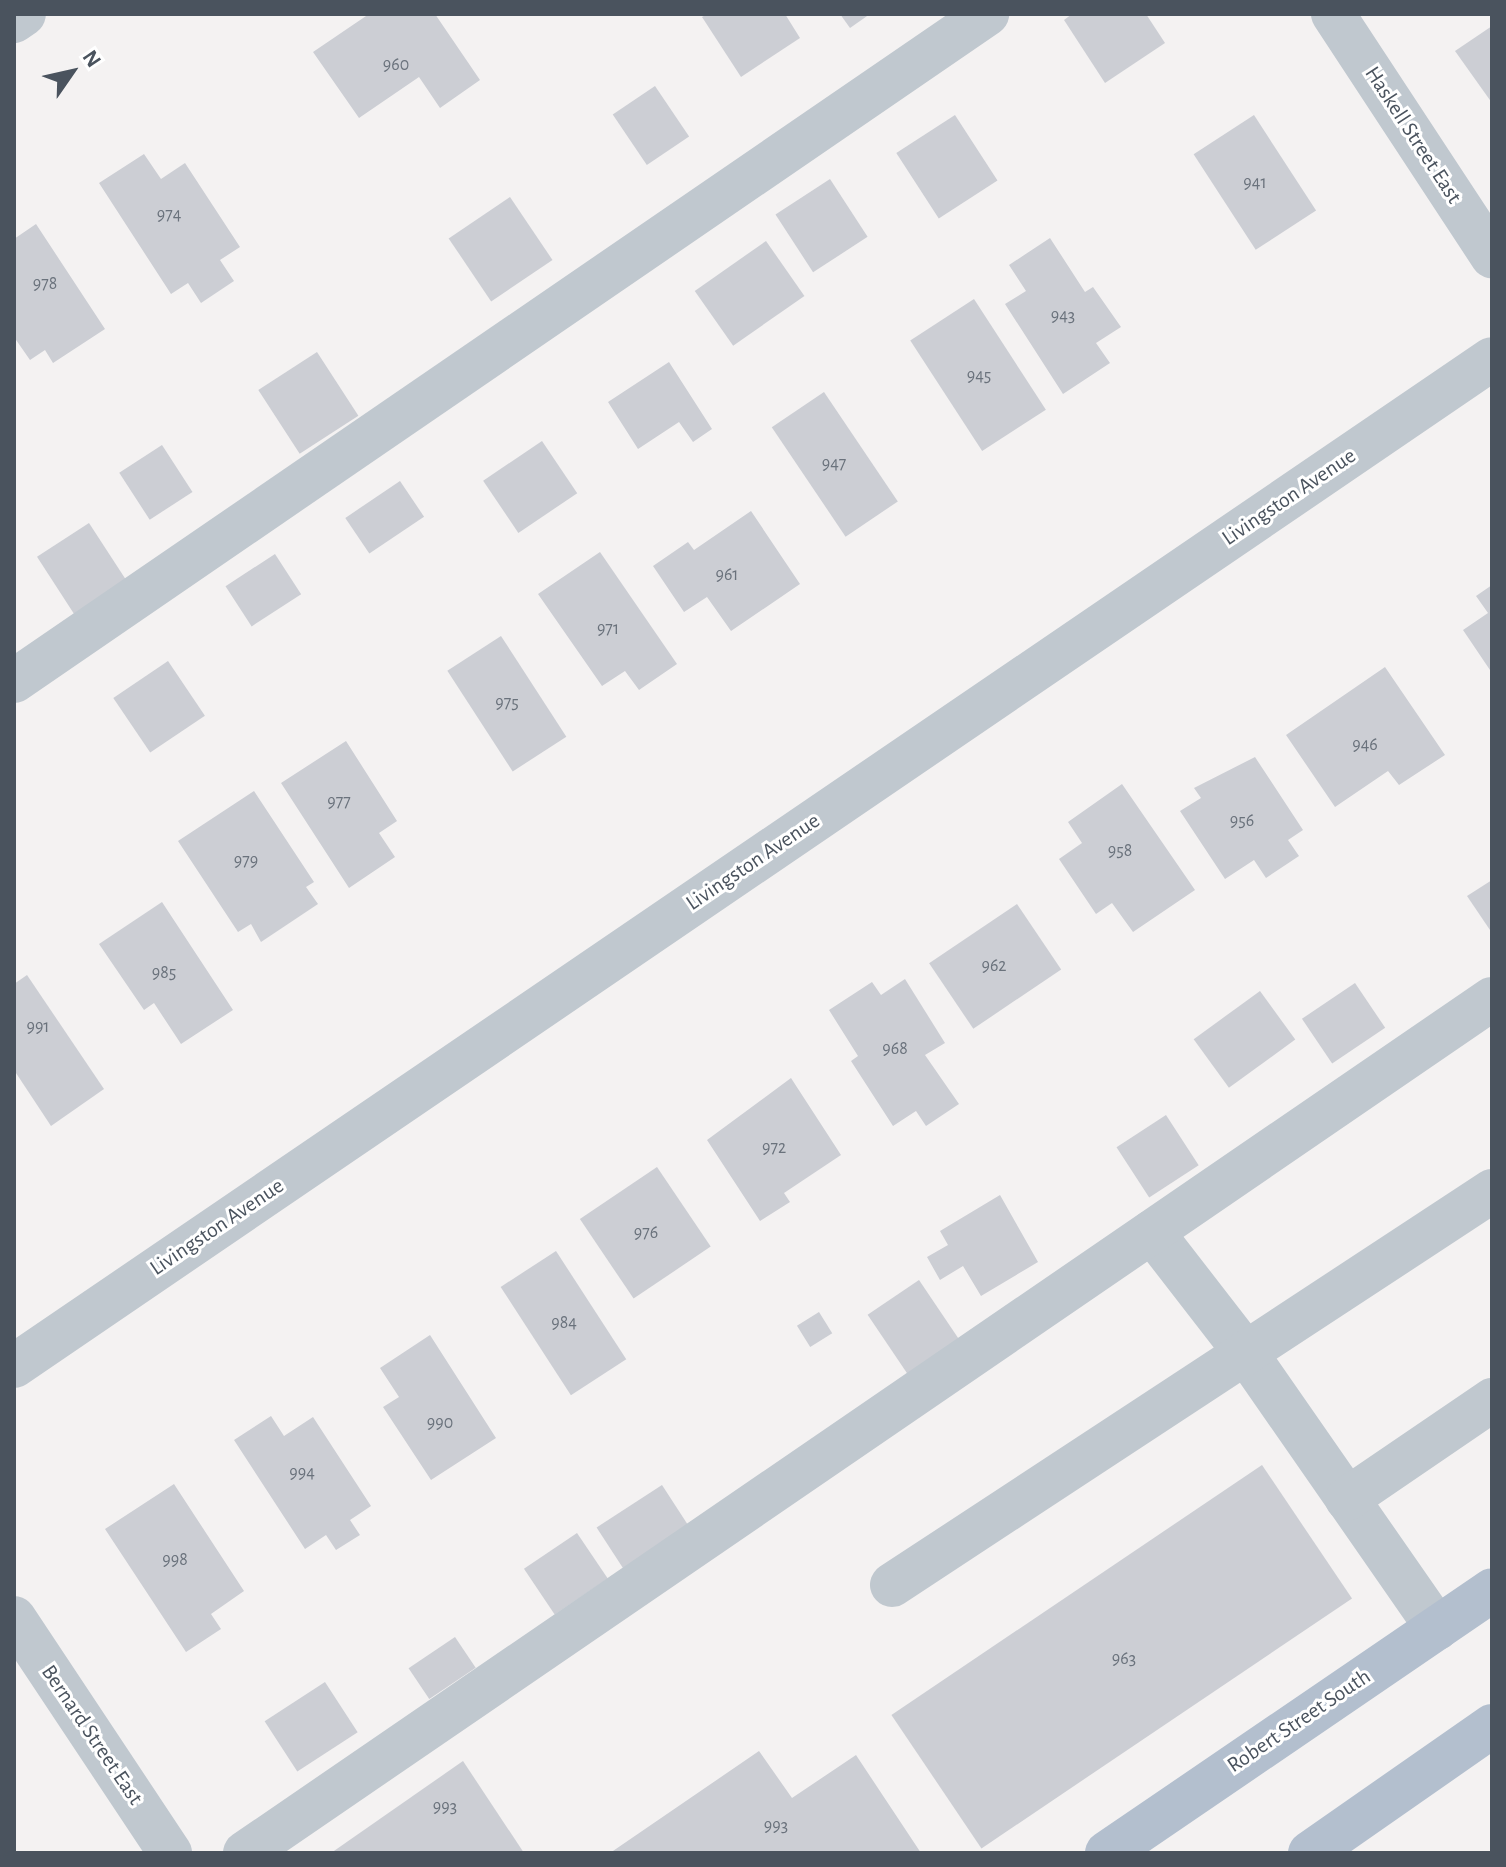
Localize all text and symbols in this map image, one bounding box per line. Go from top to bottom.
north arrow [32,32,112,112]
text: N [78,46,105,71]
house number: 960 [383,54,409,76]
street label: Haskell Street East [1359,61,1467,209]
house number: 941 [1243,172,1267,194]
house number: 974 [157,204,181,226]
house number: 978 [33,273,57,295]
house number: 943 [1051,305,1075,327]
house number: 945 [967,365,991,387]
street label: Livingston Avenue [1217,443,1361,551]
house number: 947 [822,453,846,475]
house number: 961 [715,564,739,586]
house number: 971 [597,618,619,640]
house number: 975 [495,692,519,714]
house number: 946 [1352,734,1378,756]
house number: 977 [327,791,351,813]
street label: Livingston Avenue [681,808,825,916]
house number: 956 [1230,810,1254,832]
house number: 958 [1108,840,1132,862]
house number: 979 [234,850,258,872]
house number: 962 [981,955,1007,977]
house number: 985 [152,962,176,984]
house number: 991 [26,1016,50,1038]
house number: 968 [882,1038,908,1060]
house number: 972 [762,1137,786,1159]
street label: Livingston Avenue [145,1173,289,1281]
house number: 976 [634,1222,658,1244]
house number: 984 [551,1312,577,1334]
house number: 990 [427,1412,453,1434]
house number: 994 [289,1462,315,1484]
house number: 998 [162,1549,188,1571]
house number: 963 [1112,1648,1136,1670]
street label: Bernard Street East [35,1660,149,1810]
street label: Robert Street South [1222,1663,1376,1779]
house number: 993 [433,1796,457,1818]
house number: 993 [764,1815,788,1837]

